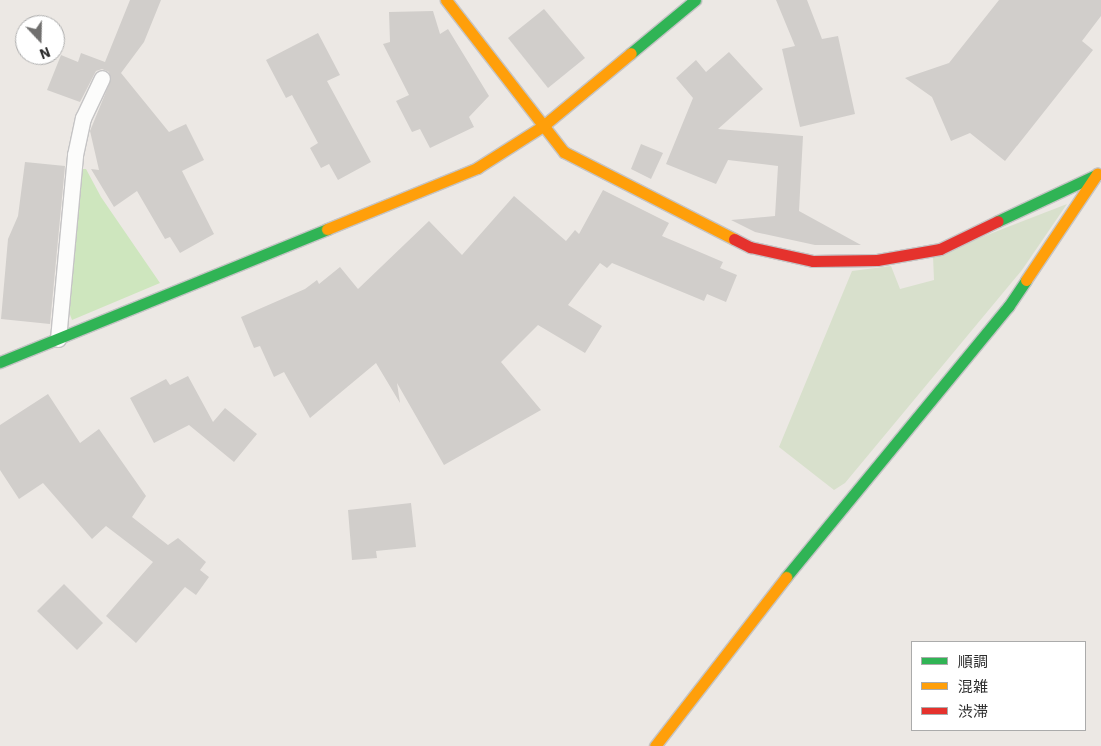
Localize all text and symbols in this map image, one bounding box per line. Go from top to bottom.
north arrow [15,15,65,65]
text: N [37,43,53,63]
legend [911,641,1086,731]
text: 順調 [958,652,988,671]
text: 混雑 [958,677,988,696]
text: 渋滞 [958,702,988,721]

